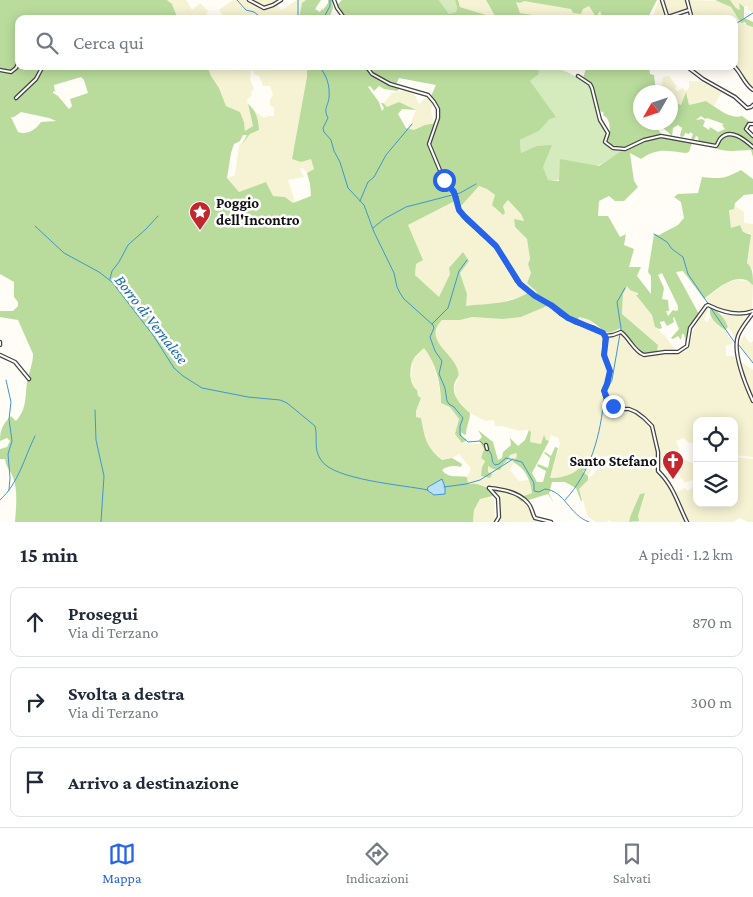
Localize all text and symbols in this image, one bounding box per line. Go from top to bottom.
search box [15,15,738,70]
icon: search [33,29,61,57]
text: Cerca qui [73,32,144,53]
north arrow [633,85,678,130]
route start [433,169,456,192]
place label: Poggio dell'Incontro [216,195,300,228]
place icon: Poggio dell'Incontro [188,200,212,231]
water label: Borro di Vernalese [112,272,192,367]
route end [602,395,625,418]
map controls [693,417,738,507]
button: locate [693,417,738,462]
church icon: Santo Stefano [661,449,685,480]
place label: Santo Stefano [569,453,657,469]
button: layers [693,462,738,507]
text: 15 min [20,543,78,567]
text: A piedi · 1.2 km [639,546,733,563]
text: Prosegui [68,603,138,624]
icon: ahead [21,608,49,636]
text: 870 m [692,614,732,631]
text: Via di Terzano [68,624,159,641]
text: Svolta a destra [68,683,184,704]
icon: right [21,688,49,716]
text: 300 m [690,694,732,711]
text: Via di Terzano [68,704,159,721]
icon: arrive [21,768,49,796]
text: Arrivo a destinazione [68,772,239,793]
tab: Mappa [102,840,141,886]
tab: Indicazioni [346,840,409,886]
tab: Salvati [613,840,651,886]

